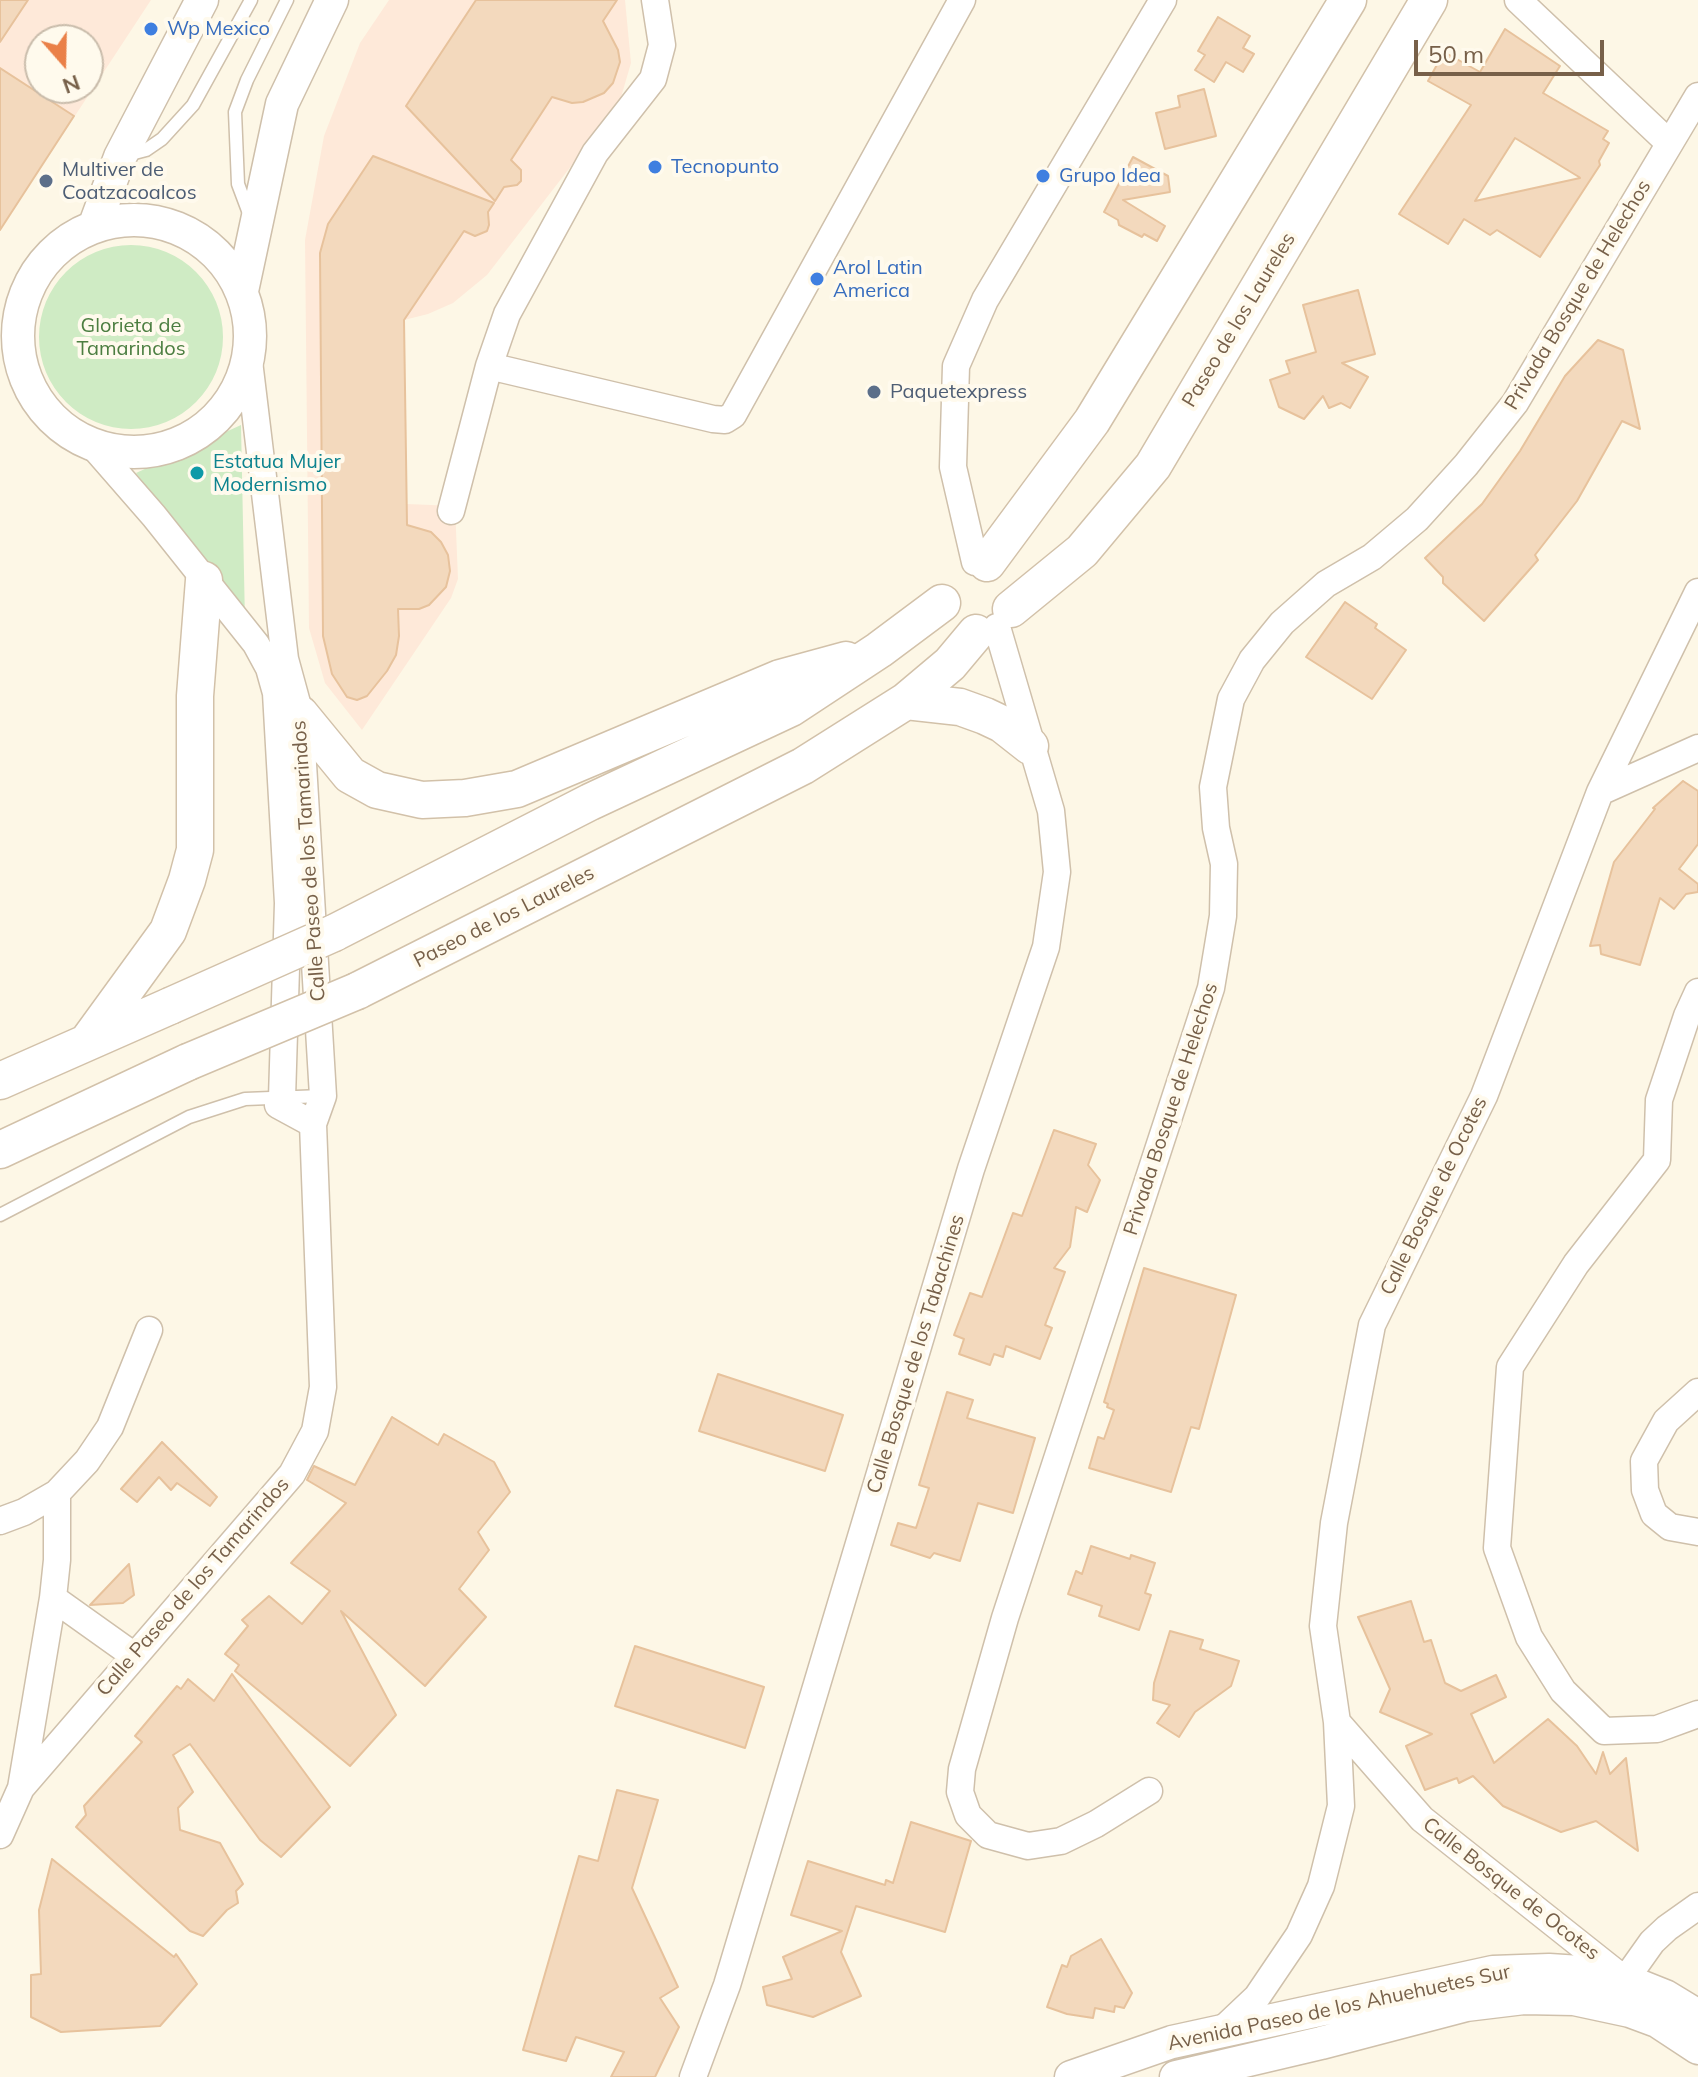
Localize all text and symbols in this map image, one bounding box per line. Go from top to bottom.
place label: Wp Mexico [167,17,270,41]
marker: Wp Mexico [142,20,160,38]
north arrow [24,24,104,104]
scale bar [1418,24,1608,74]
text: 50 m [1428,39,1484,69]
text: N [59,69,84,101]
place label: Tecnopunto [671,155,779,179]
place label: Multiver de Coatzacoalcos [62,158,197,205]
marker: Tecnopunto [646,158,664,176]
place label: Grupo Idea [1059,164,1161,188]
marker: Grupo Idea [1034,167,1052,185]
marker: Multiver de Coatzacoalcos [37,172,55,190]
street label: Privada Bosque de Helechos [1500,176,1656,414]
street label: Paseo de los Laureles [1177,228,1301,412]
place label: Arol Latin America [833,256,923,303]
marker: Arol Latin America [808,270,826,288]
park label: Glorieta de Tamarindos [76,314,186,361]
place label: Paquetexpress [890,380,1027,404]
marker: Paquetexpress [865,383,883,401]
place label: Estatua Mujer Modernismo [213,450,341,497]
marker: Estatua Mujer Modernismo [188,464,206,482]
street label: Calle Paseo de los Tamarindos [287,720,331,1002]
street label: Paseo de los Laureles [410,861,598,973]
street label: Privada Bosque de Helechos [1119,980,1223,1238]
street label: Calle Bosque de Ocotes [1375,1093,1493,1299]
street label: Calle Bosque de los Tabachines [862,1212,970,1496]
street label: Calle Paseo de los Tamarindos [92,1473,294,1701]
street label: Calle Bosque de Ocotes [1418,1812,1604,1966]
street label: Avenida Paseo de los Ahuehuetes Sur [1165,1960,1513,2056]

